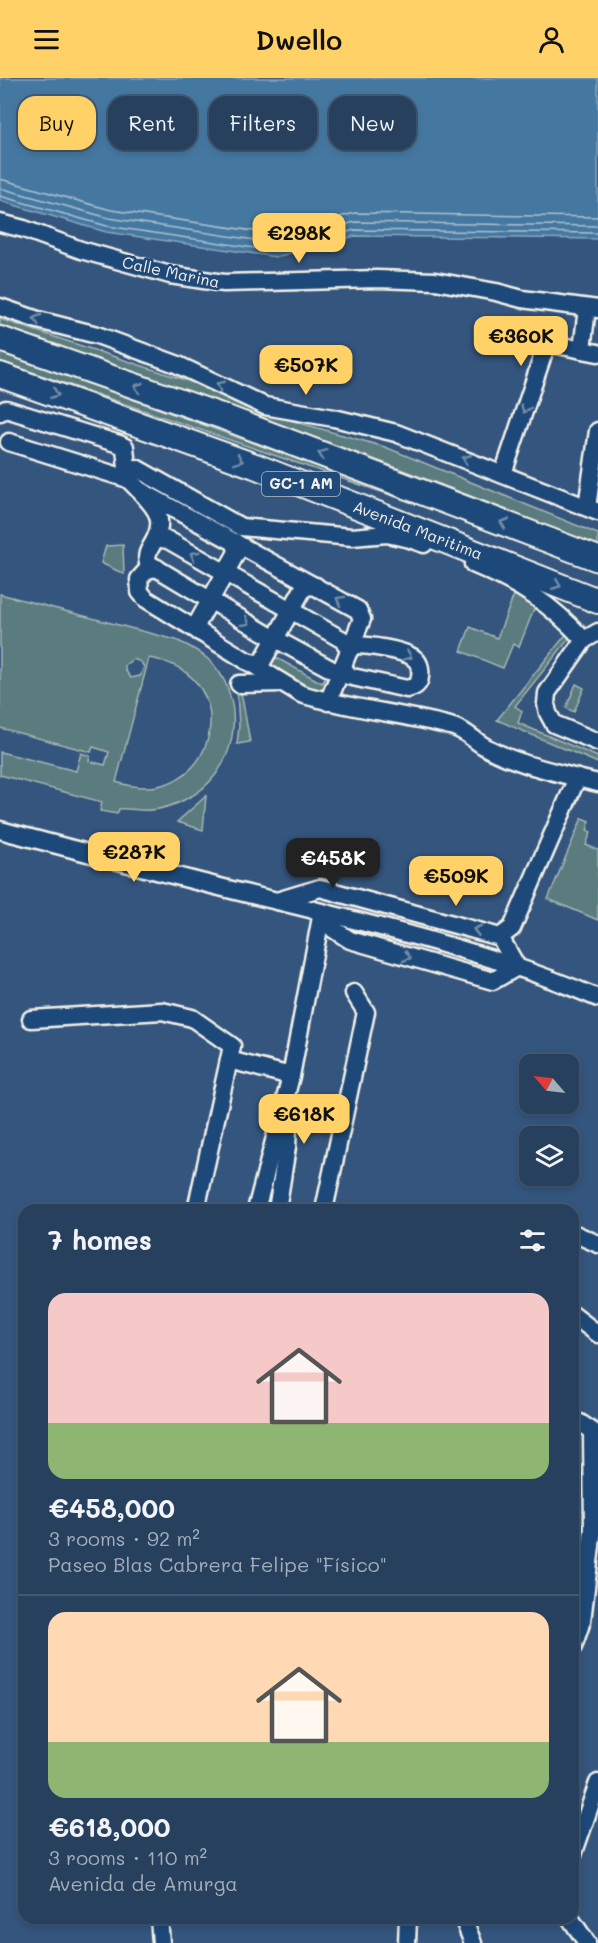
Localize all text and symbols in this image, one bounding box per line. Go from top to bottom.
text: Dwello [256,22,342,57]
icon: menu [30,23,63,56]
icon: person [535,23,568,56]
chip: Buy [18,96,96,150]
chip: Rent [108,96,197,150]
chip: Filters [209,96,317,150]
chip: New [329,96,416,150]
pin: €298K [257,213,341,264]
text: €298K [267,219,331,245]
street label: Calle Marina [121,251,222,292]
one-way arrow [32,314,43,326]
pin: €360K [479,316,563,367]
text: €360K [488,322,554,348]
pin: €507K [264,345,348,396]
text: €507K [273,351,339,377]
one-way arrow [216,381,227,392]
one-way arrow [134,382,144,395]
one-way arrow [49,387,60,399]
one-way arrow [519,403,532,414]
one-way arrow [317,448,328,461]
one-way arrow [233,452,244,465]
one-way arrow [461,454,472,467]
road number: GC-1 AM [262,472,340,496]
street label: Avenida Maritima [350,495,486,564]
one-way arrow [499,517,510,530]
one-way arrow [190,550,200,562]
one-way arrow [552,577,562,590]
one-way arrow [336,595,346,607]
one-way arrow [240,614,250,626]
one-way arrow [401,649,412,661]
pin: €287K [92,832,176,883]
text: €287K [102,838,166,864]
pin: €458K [291,838,375,889]
text: €458K [300,844,366,870]
pin: €509K [414,856,498,907]
text: €509K [423,862,489,888]
one-way arrow [472,925,482,938]
one-way arrow [401,950,411,962]
north arrow [519,1054,579,1114]
map controls [519,1054,579,1186]
pin: €618K [262,1094,346,1145]
text: €618K [273,1100,335,1126]
button: layers [519,1126,579,1186]
text: 7 homes [48,1223,152,1257]
icon: filters [516,1224,549,1257]
icon: home [245,1332,353,1440]
text: €458,000 [48,1491,175,1525]
text: 3 rooms · 92 m² [48,1525,200,1551]
text: Paseo Blas Cabrera Felipe "Físico" [48,1551,387,1577]
icon: home [245,1651,353,1759]
text: €618,000 [48,1810,171,1844]
text: 3 rooms · 110 m² [48,1844,207,1870]
text: Avenida de Amurga [48,1870,238,1896]

